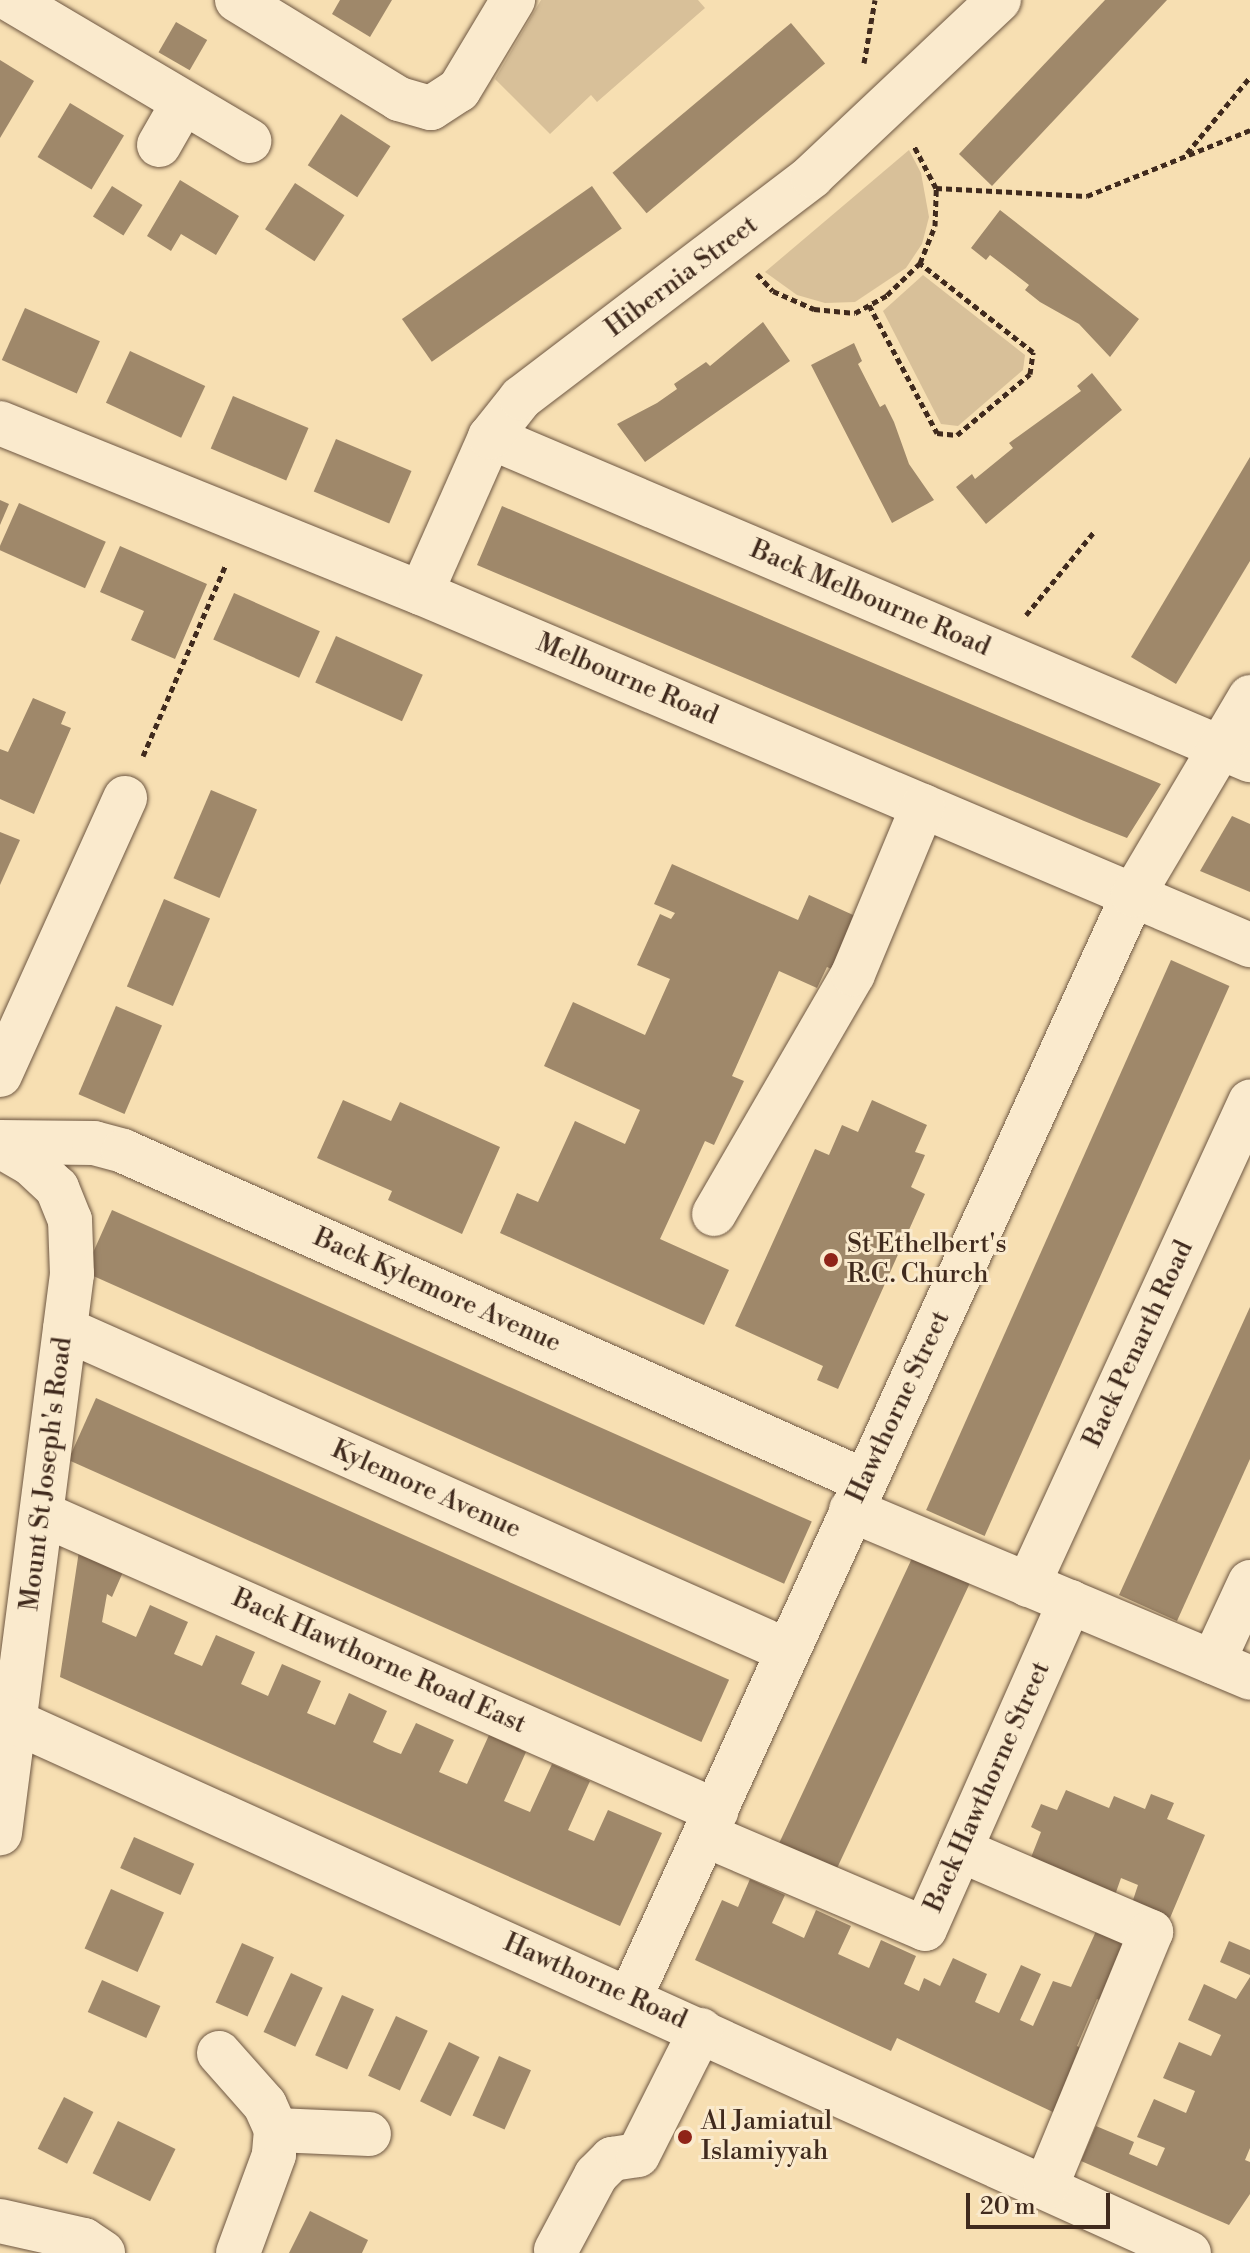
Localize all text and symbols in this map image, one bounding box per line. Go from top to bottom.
street label: Hibernia Street [600,210,764,344]
street label: Back Melbourne Road [745,534,995,664]
street label: Melbourne Road [532,628,722,732]
street label: Back Kylemore Avenue [309,1222,565,1360]
place label: St Ethelbert's R.C. Church [847,1229,1007,1290]
street label: Back Penarth Road [1078,1236,1200,1452]
marker: St Ethelbert's R.C. Church [822,1251,840,1269]
street label: Hawthorne Street [841,1306,957,1508]
street label: Mount St Joseph's Road [15,1335,79,1613]
street label: Kylemore Avenue [327,1434,525,1546]
street label: Back Hawthorne Road East [227,1583,531,1741]
street label: Back Hawthorne Street [919,1657,1057,1917]
street label: Hawthorne Road [499,1928,691,2036]
place label: Al Jamiatul Islamiyyah [701,2106,832,2168]
marker: Al Jamiatul Islamiyyah [676,2128,694,2146]
scale bar [970,2177,1114,2227]
text: 20 m [980,2192,1036,2222]

